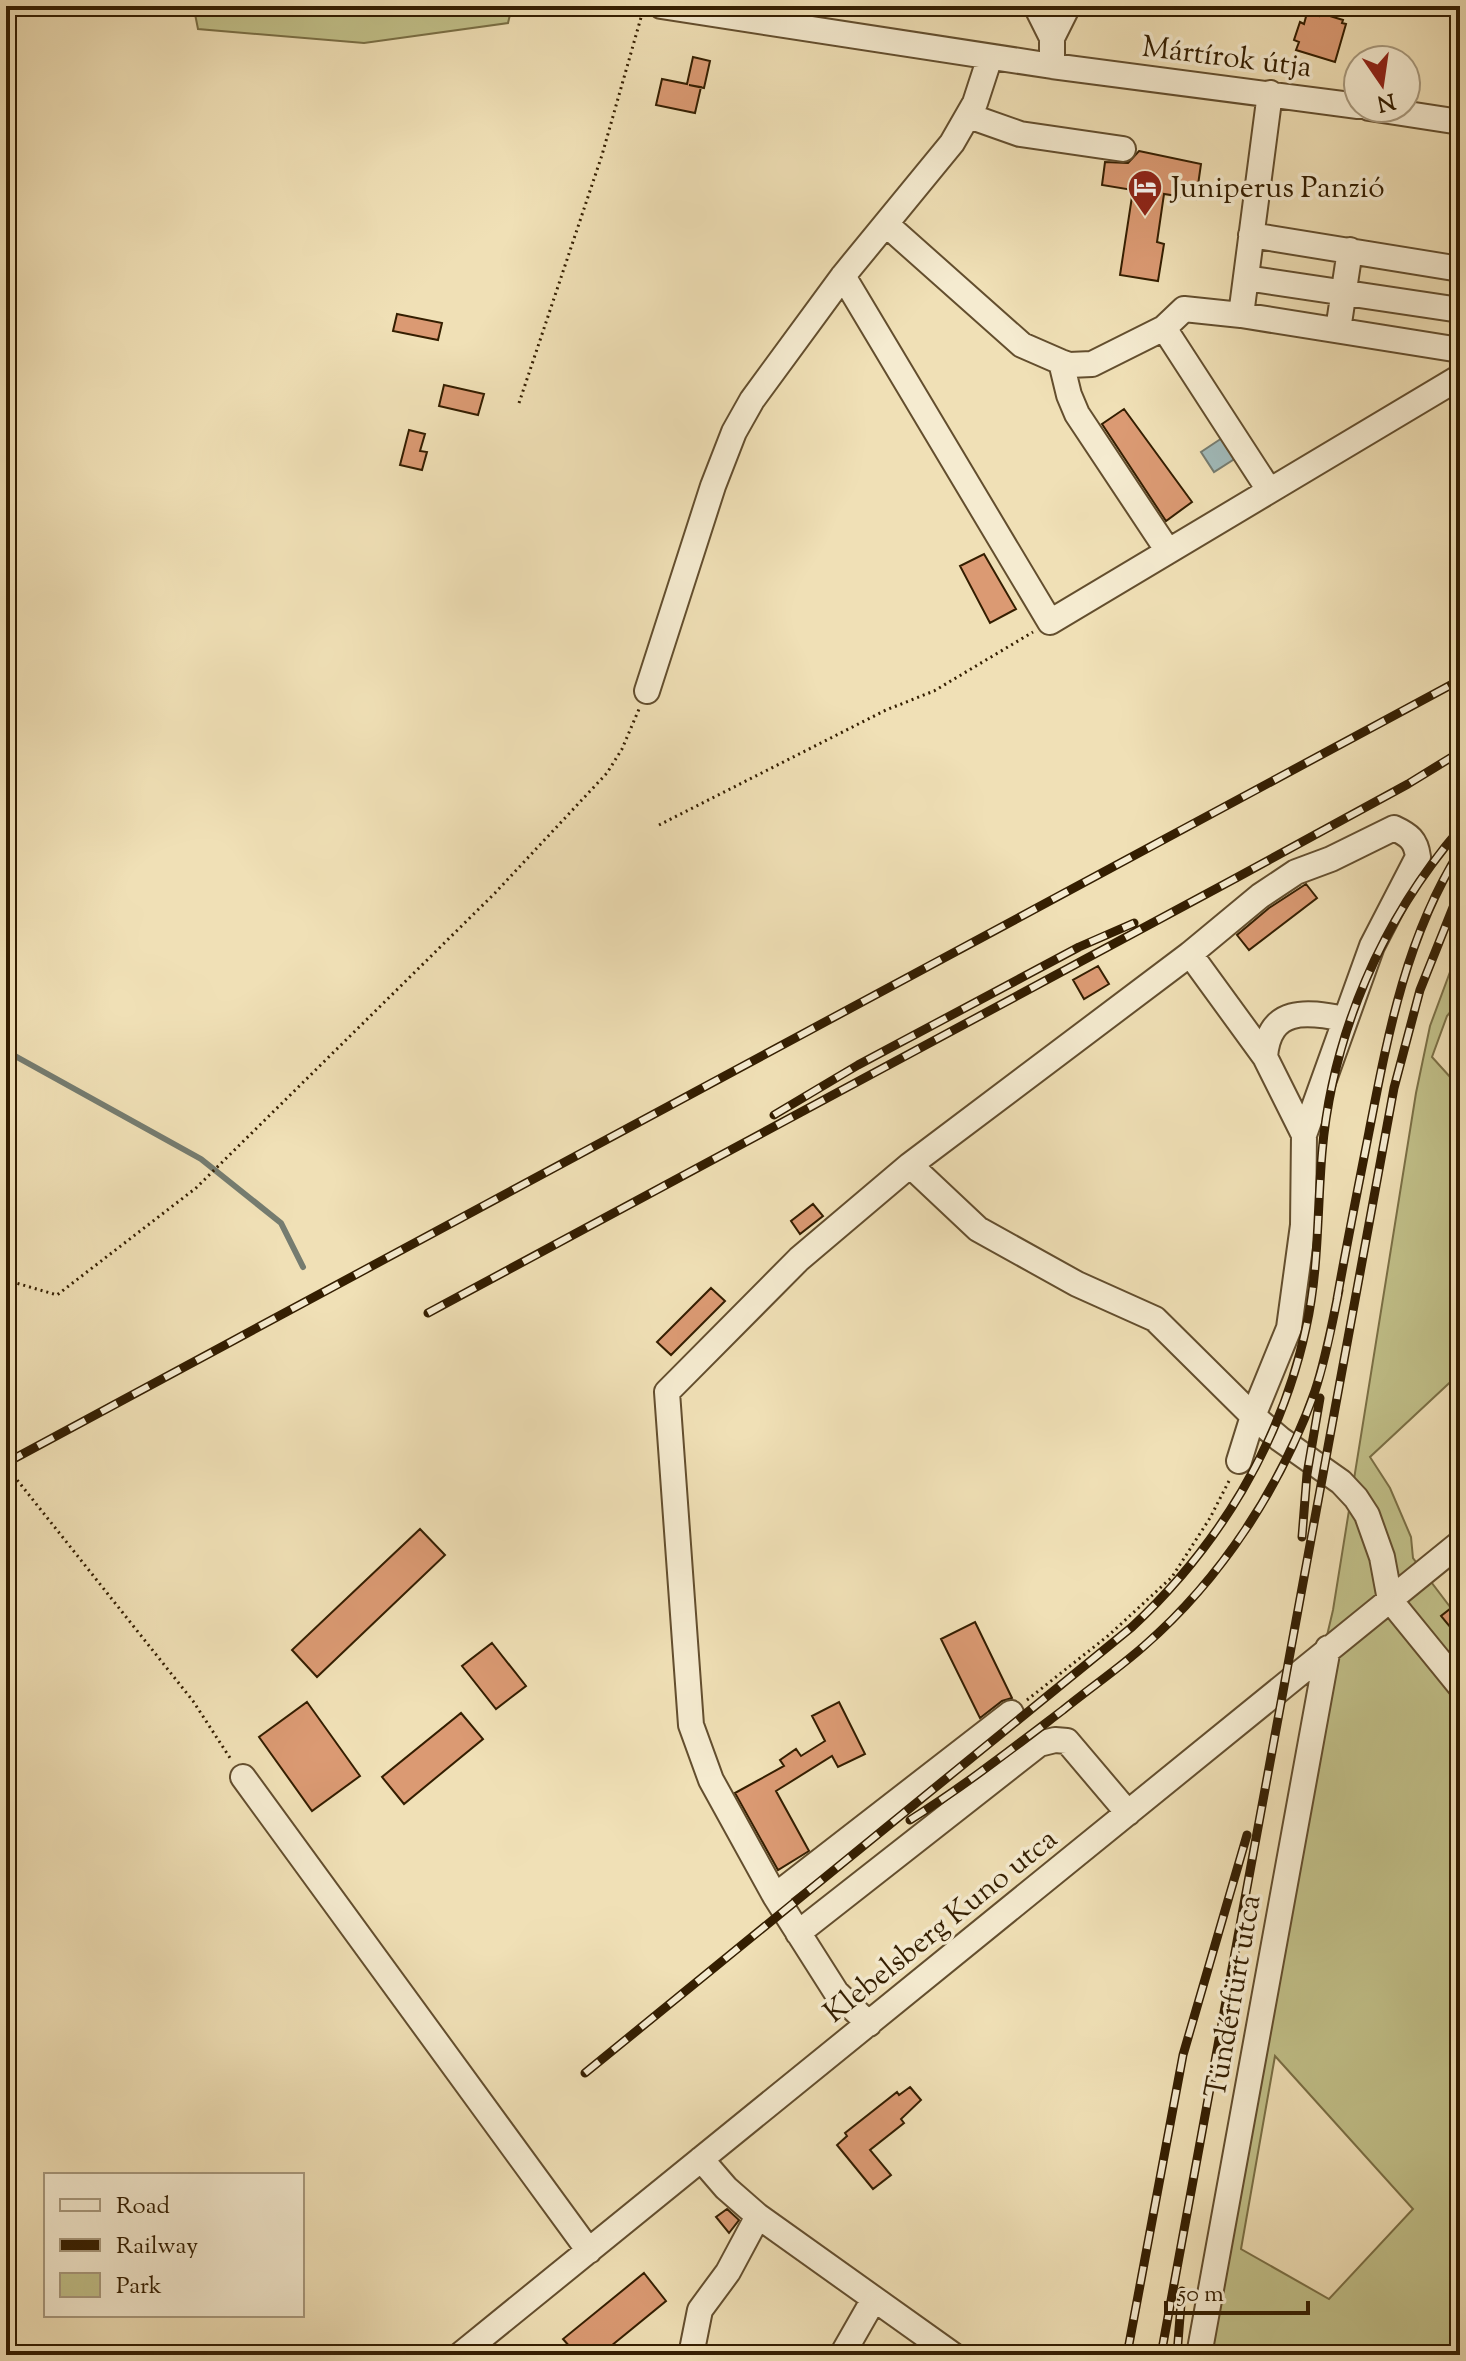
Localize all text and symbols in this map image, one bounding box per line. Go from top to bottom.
street label: Mártírok útja [1139,27,1314,90]
north arrow [1342,44,1422,124]
text: N [1373,83,1398,118]
hotel icon: Juniperus Panzió [1126,168,1164,218]
place label: Juniperus Panzió [1169,168,1385,211]
street label: Klebelsberg Kuno utca [816,1819,1068,2035]
street label: Tündérfürt utca [1195,1891,1274,2101]
legend [44,2173,304,2317]
text: Road [116,2190,170,2224]
text: Railway [116,2230,198,2264]
scale bar [1166,2265,1308,2315]
text: Park [116,2270,162,2304]
text: 50 m [1176,2278,1224,2312]

